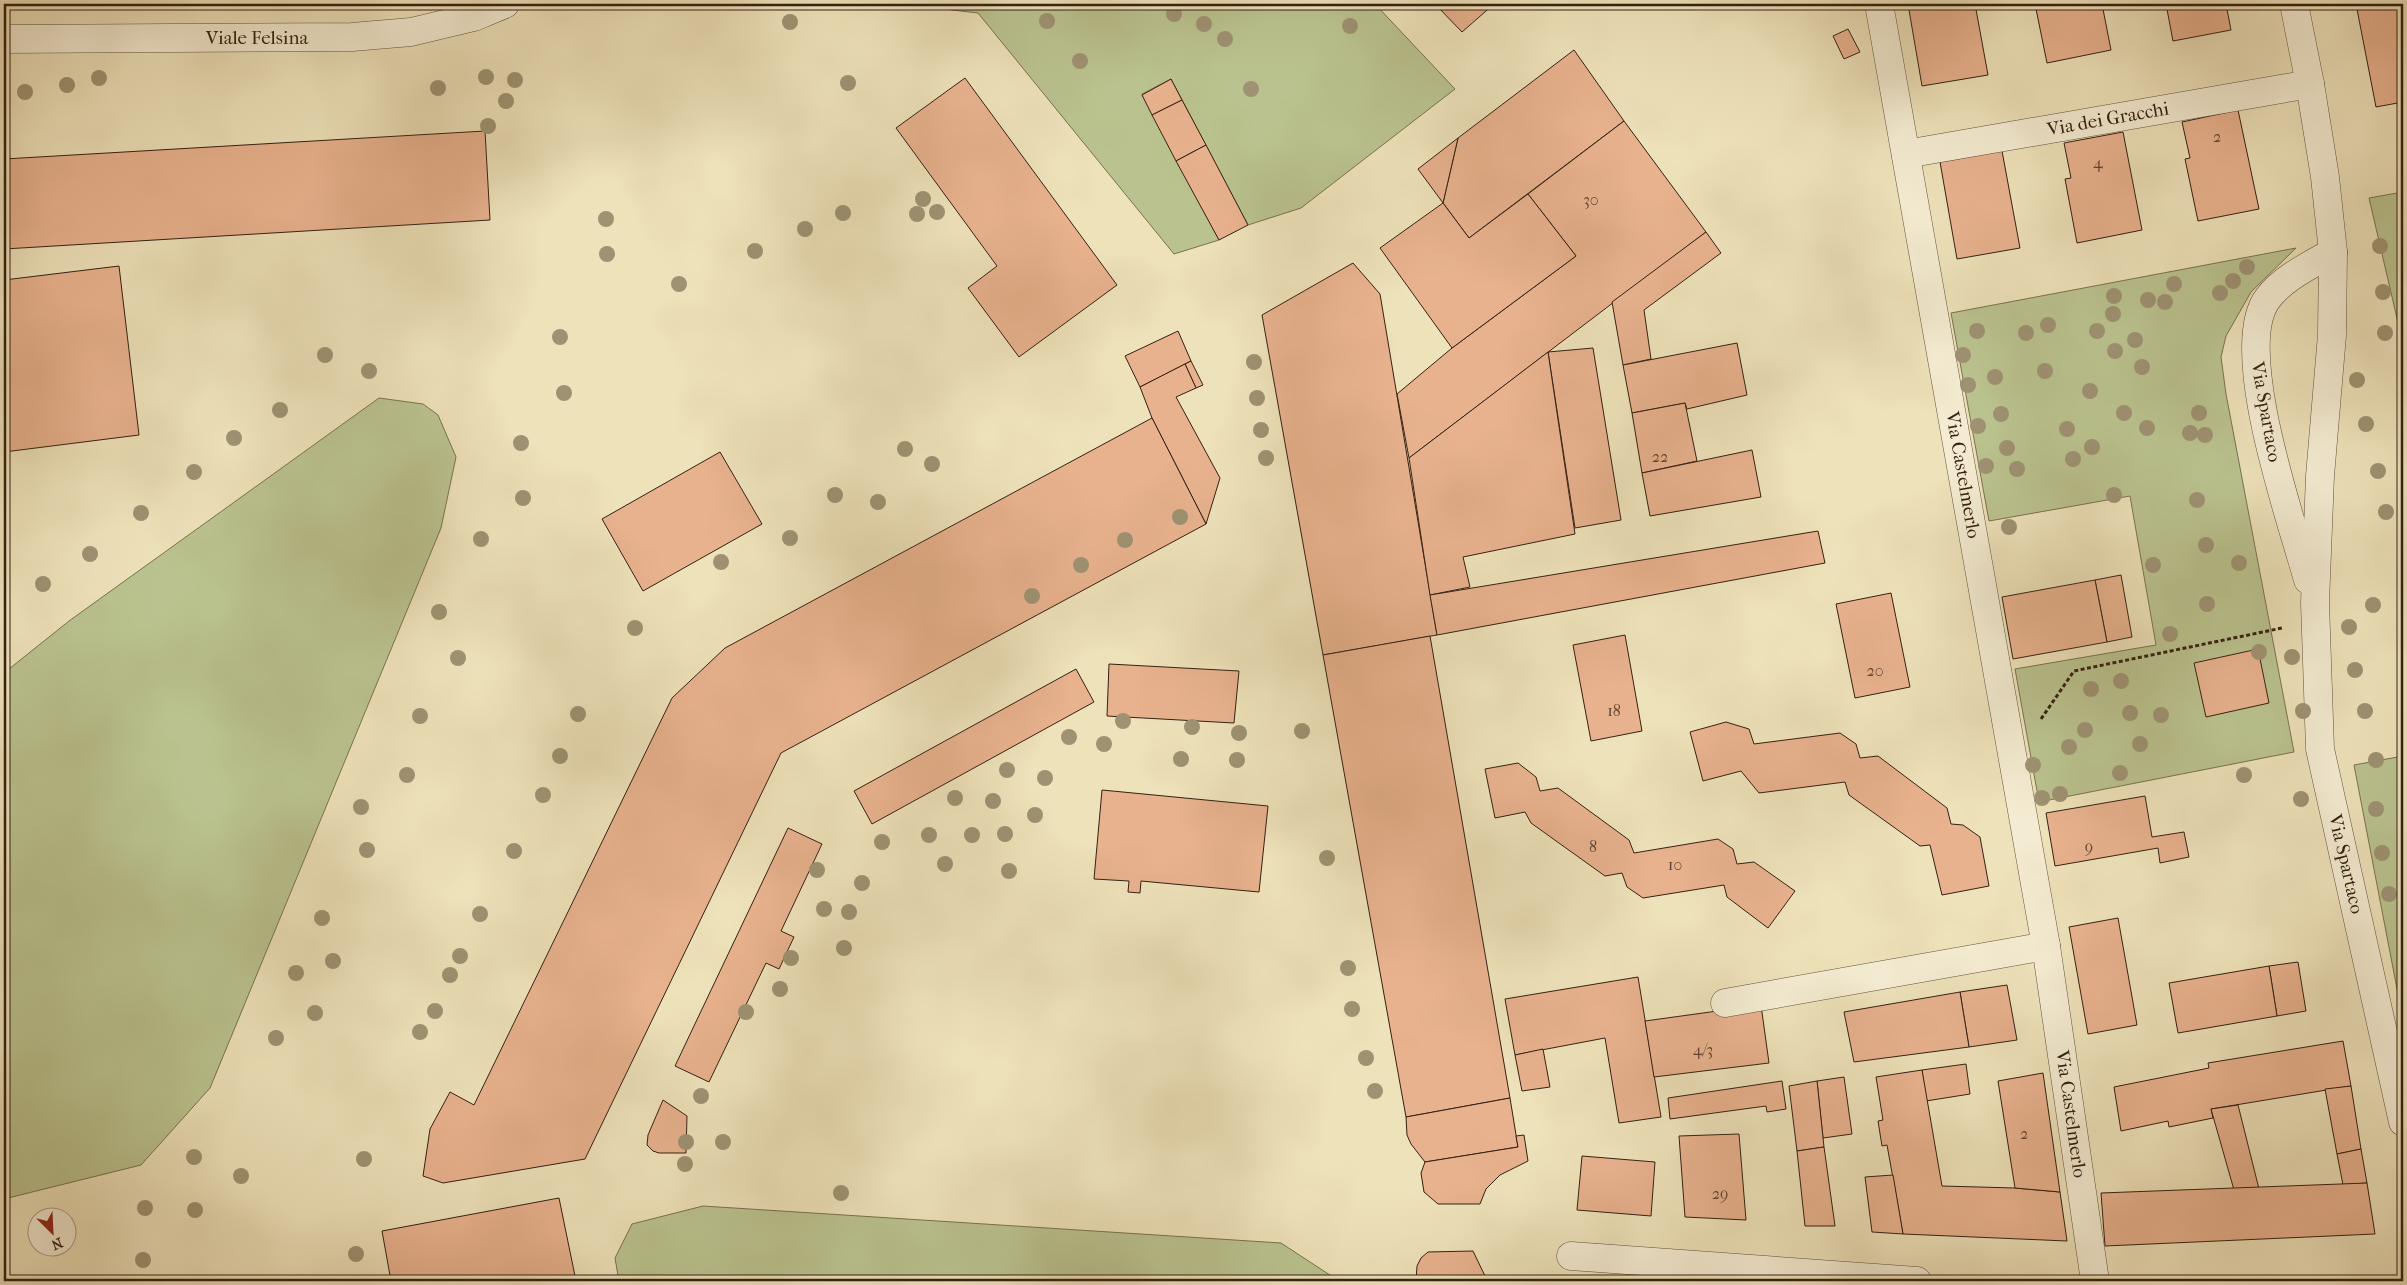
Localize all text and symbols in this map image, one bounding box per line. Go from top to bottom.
street label: Viale Felsina [205,27,308,49]
street label: Via dei Gracchi [2044,97,2171,141]
house number: 2 [2213,127,2221,146]
house number: 4 [2093,153,2103,172]
house number: 30 [1583,190,1599,209]
street label: Via Spartaco [2246,359,2286,464]
street label: Via Castelmerlo [1941,409,1985,541]
house number: 22 [1652,447,1668,466]
house number: 20 [1866,661,1884,680]
house number: 18 [1607,701,1621,720]
street label: Via Spartaco [2324,811,2368,916]
house number: 8 [1589,837,1597,856]
house number: 9 [2085,837,2093,856]
house number: 10 [1668,855,1682,874]
house number: 4/3 [1693,1040,1713,1059]
street label: Via Castelmerlo [2051,1048,2091,1180]
house number: 2 [2020,1124,2028,1143]
house number: 29 [1712,1184,1728,1203]
north arrow [28,1208,78,1258]
text: N [48,1233,65,1253]

